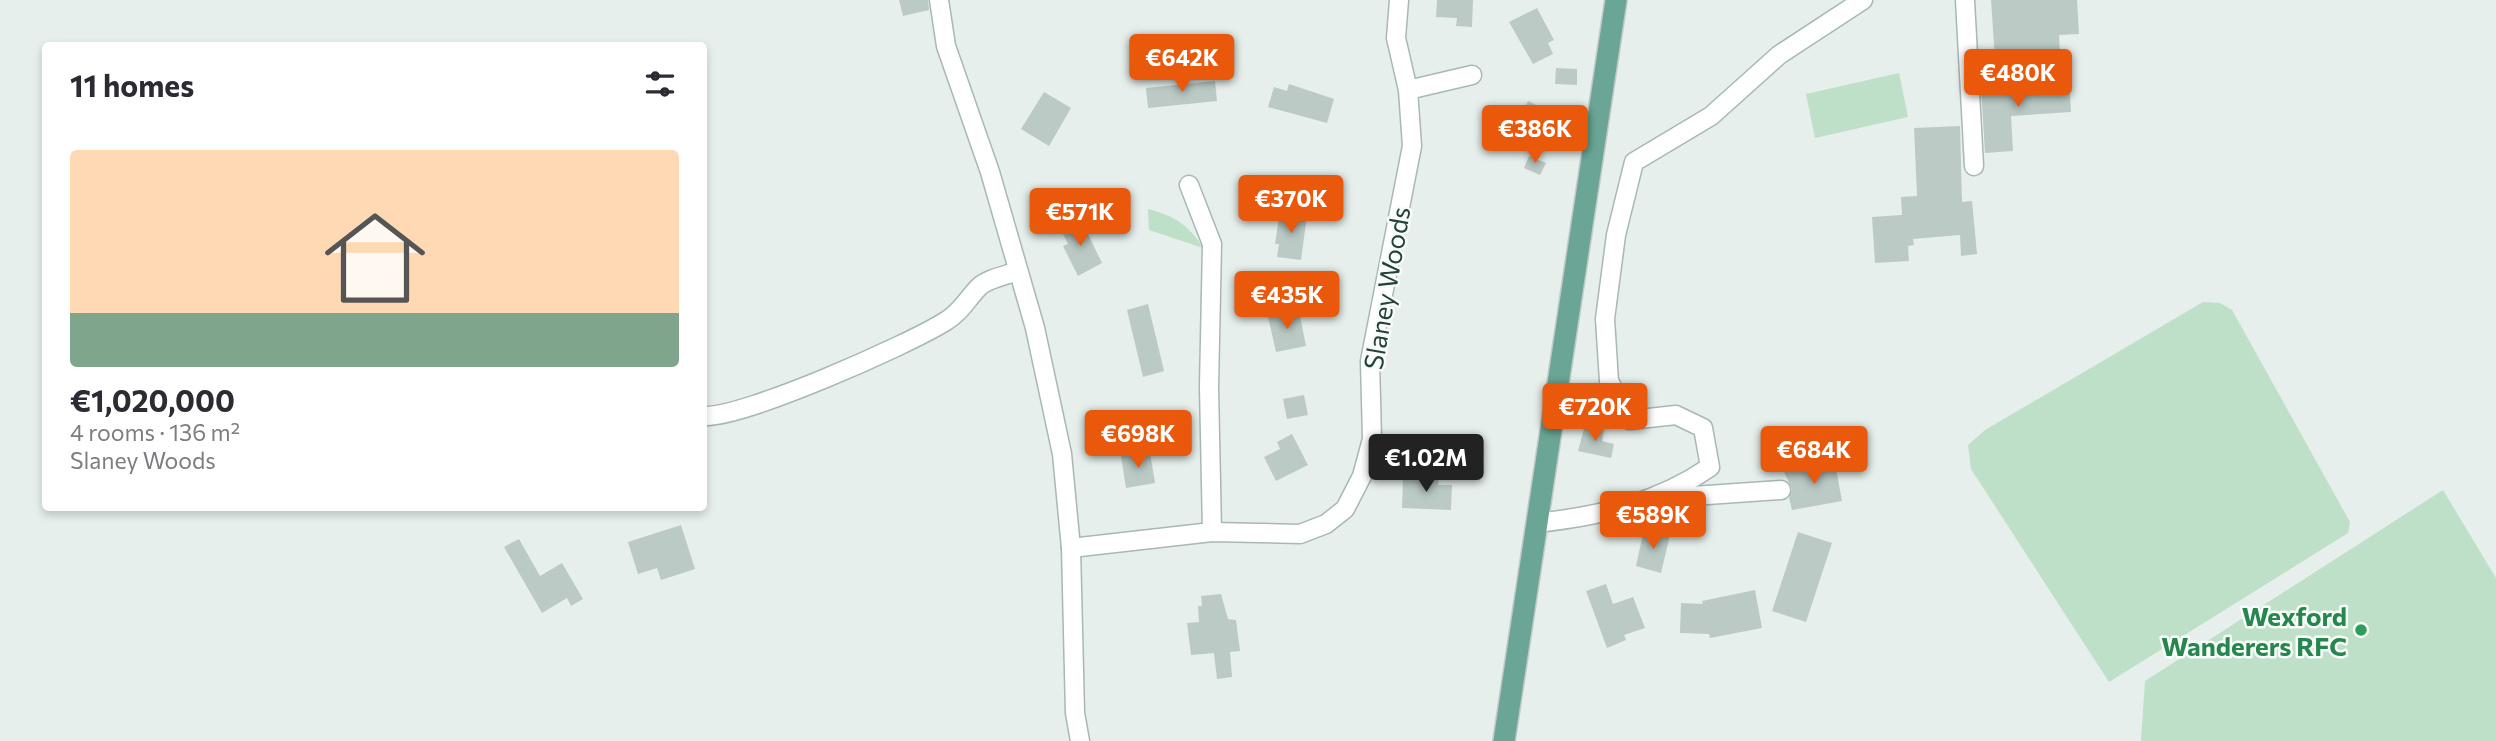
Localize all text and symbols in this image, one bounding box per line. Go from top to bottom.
pin: €642K [1133,34,1231,94]
text: €642K [1145,43,1219,71]
pin: €480K [1969,50,2067,109]
text: €480K [1980,58,2056,86]
icon: filters [641,65,679,103]
text: 11 homes [70,66,194,103]
pin: €386K [1486,106,1584,165]
text: €386K [1498,114,1572,142]
pin: €370K [1242,176,1340,235]
text: €370K [1254,184,1328,212]
pin: €571K [1031,188,1129,248]
icon: home [312,195,438,321]
text: €571K [1046,197,1114,225]
street label: Slaney Woods [1356,204,1416,372]
pin: €435K [1238,272,1336,331]
text: €435K [1250,280,1324,308]
text: €1,020,000 [70,381,235,418]
pin: €720K [1546,384,1644,443]
text: €720K [1558,392,1632,420]
pin: €698K [1089,410,1187,470]
text: 4 rooms · 136 m² [70,418,240,446]
text: €698K [1101,419,1175,447]
pin: €684K [1765,426,1863,486]
pin: €1.02M [1369,434,1483,494]
text: €684K [1777,435,1851,463]
text: €1.02M [1385,443,1467,471]
text: Slaney Woods [70,446,216,474]
pin: €589K [1604,491,1702,551]
text: €589K [1616,500,1690,528]
place label: Wexford Wanderers RFC [2161,600,2347,661]
marker: Wexford Wanderers RFC [2353,622,2369,638]

